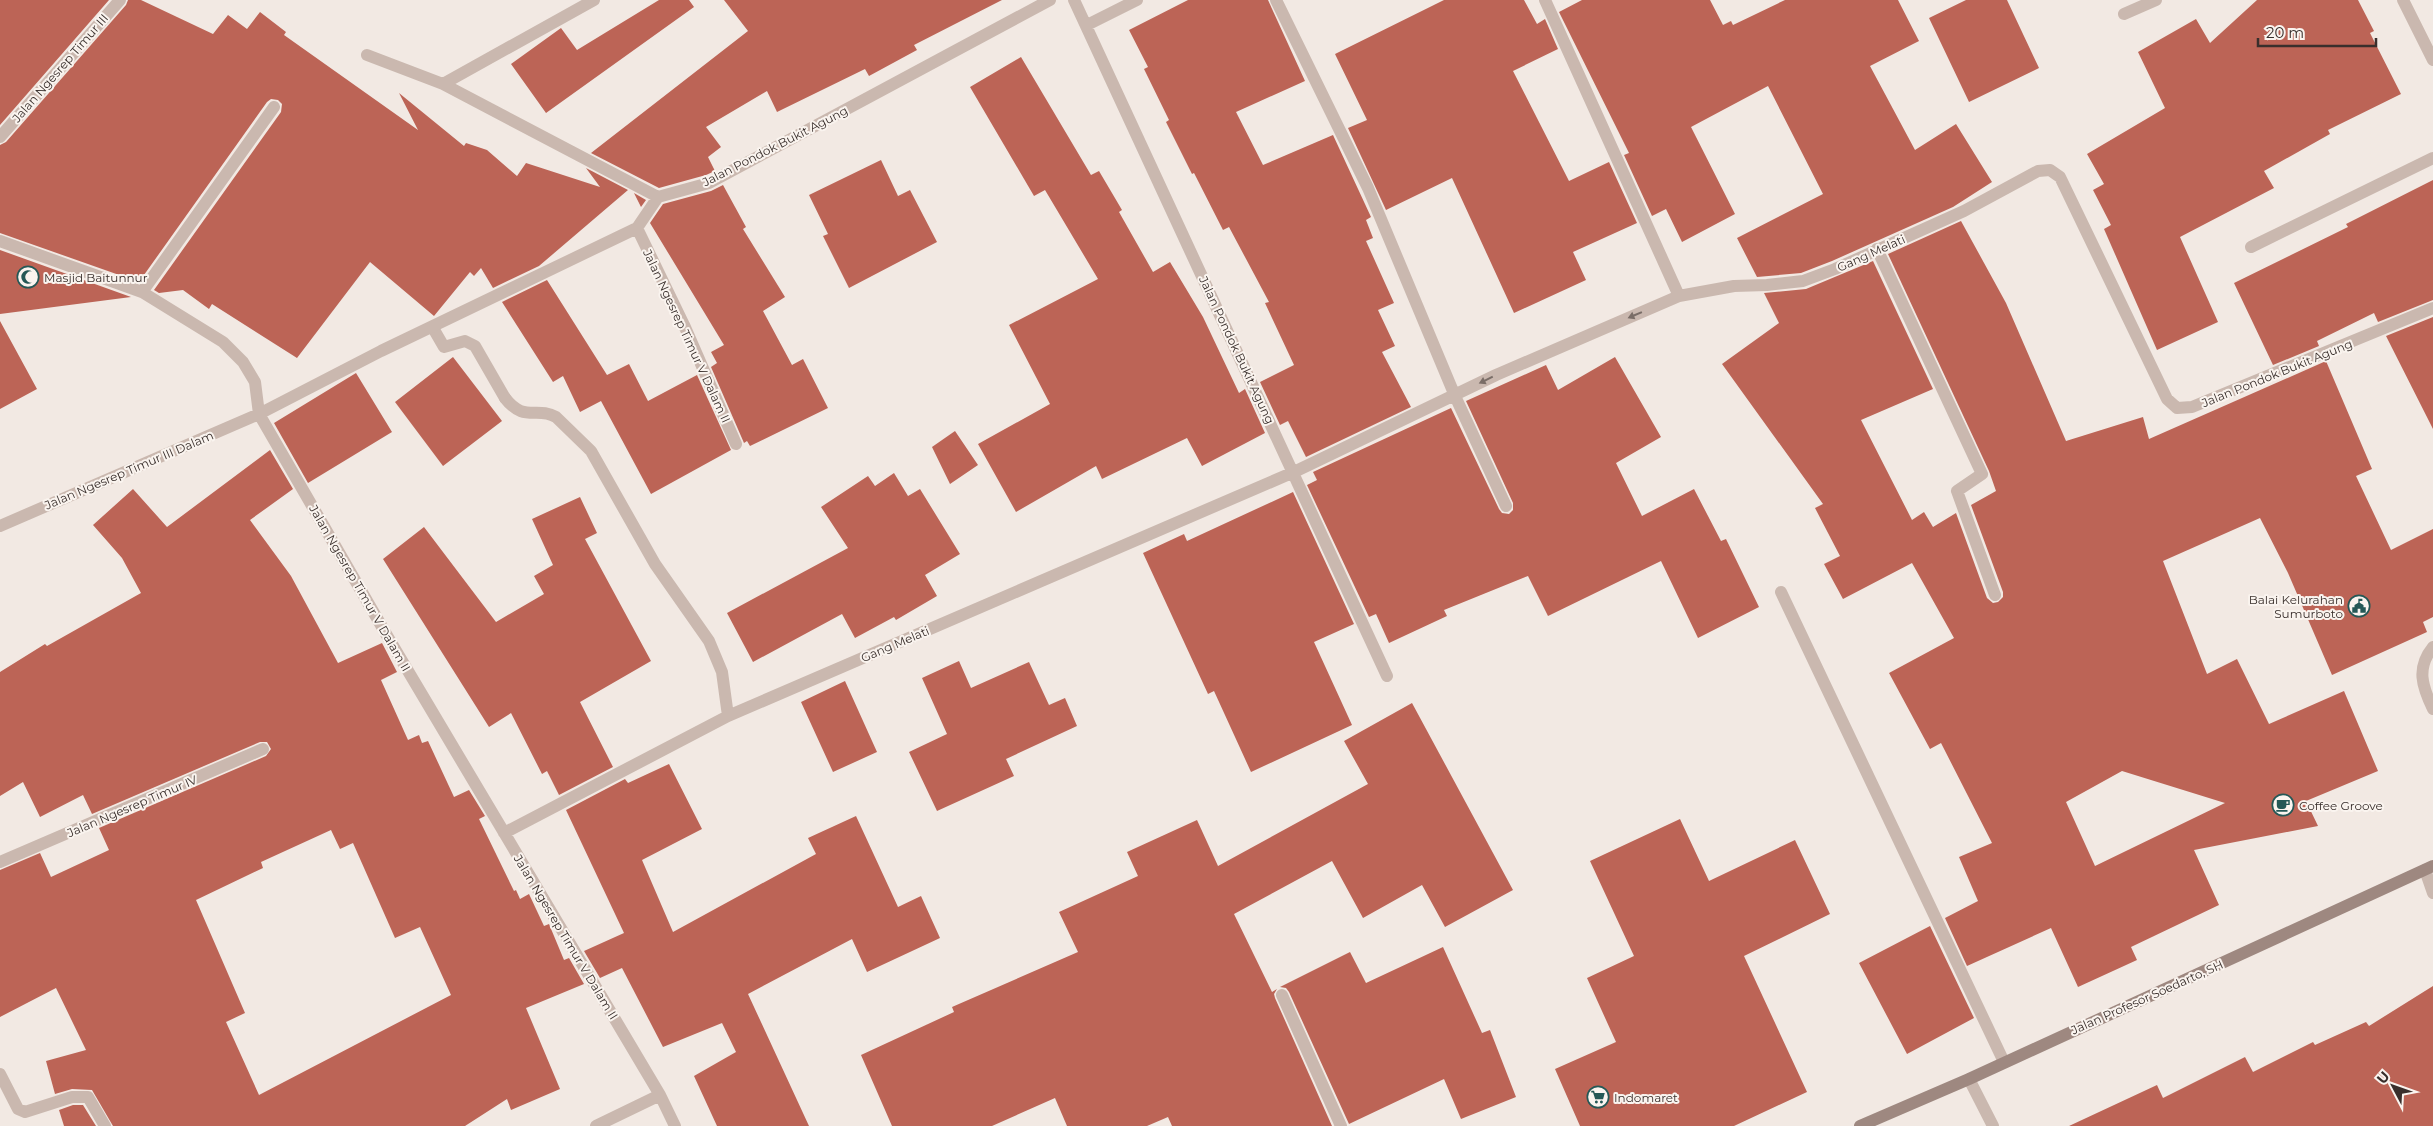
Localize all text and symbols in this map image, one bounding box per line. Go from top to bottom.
street label: Jalan Ngesrep Timur III [8,11,111,126]
scale bar [2258,15,2376,47]
text: 20 m [2266,23,2304,42]
street label: Jalan Pondok Bukit Agung [699,103,850,190]
street label: Gang Melati [1835,231,1907,275]
street label: Jalan Ngesrep Timur V Dalam II [640,246,734,425]
mosque icon: Masjid Baitunnur [16,265,40,289]
place label: Masjid Baitunnur [44,270,148,285]
street label: Jalan Pondok Bukit Agung [1196,273,1278,426]
one-way arrow [1628,312,1642,320]
street label: Jalan Pondok Bukit Agung [2198,336,2355,411]
one-way arrow [1479,376,1493,384]
street label: Jalan Ngesrep Timur III Dalam [41,428,216,513]
street label: Jalan Ngesrep Timur V Dalam II [306,501,414,674]
place label: Balai Kelurahan Sumurboto [2249,592,2343,621]
public building icon: Balai Kelurahan Sumurboto [2347,594,2371,618]
street label: Gang Melati [858,623,932,665]
street label: Jalan Ngesrep Timur IV [64,772,200,841]
cafe icon: Coffee Groove [2271,793,2295,817]
place label: Coffee Groove [2299,798,2383,813]
street label: Jalan Ngesrep Timur V Dalam II [510,851,621,1022]
street label: Jalan Profesor Soedarto, SH [2068,957,2225,1038]
north arrow [2368,1061,2418,1111]
text: U [2373,1067,2394,1088]
supermarket icon: Indomaret [1586,1085,1610,1109]
place label: Indomaret [1614,1090,1678,1105]

